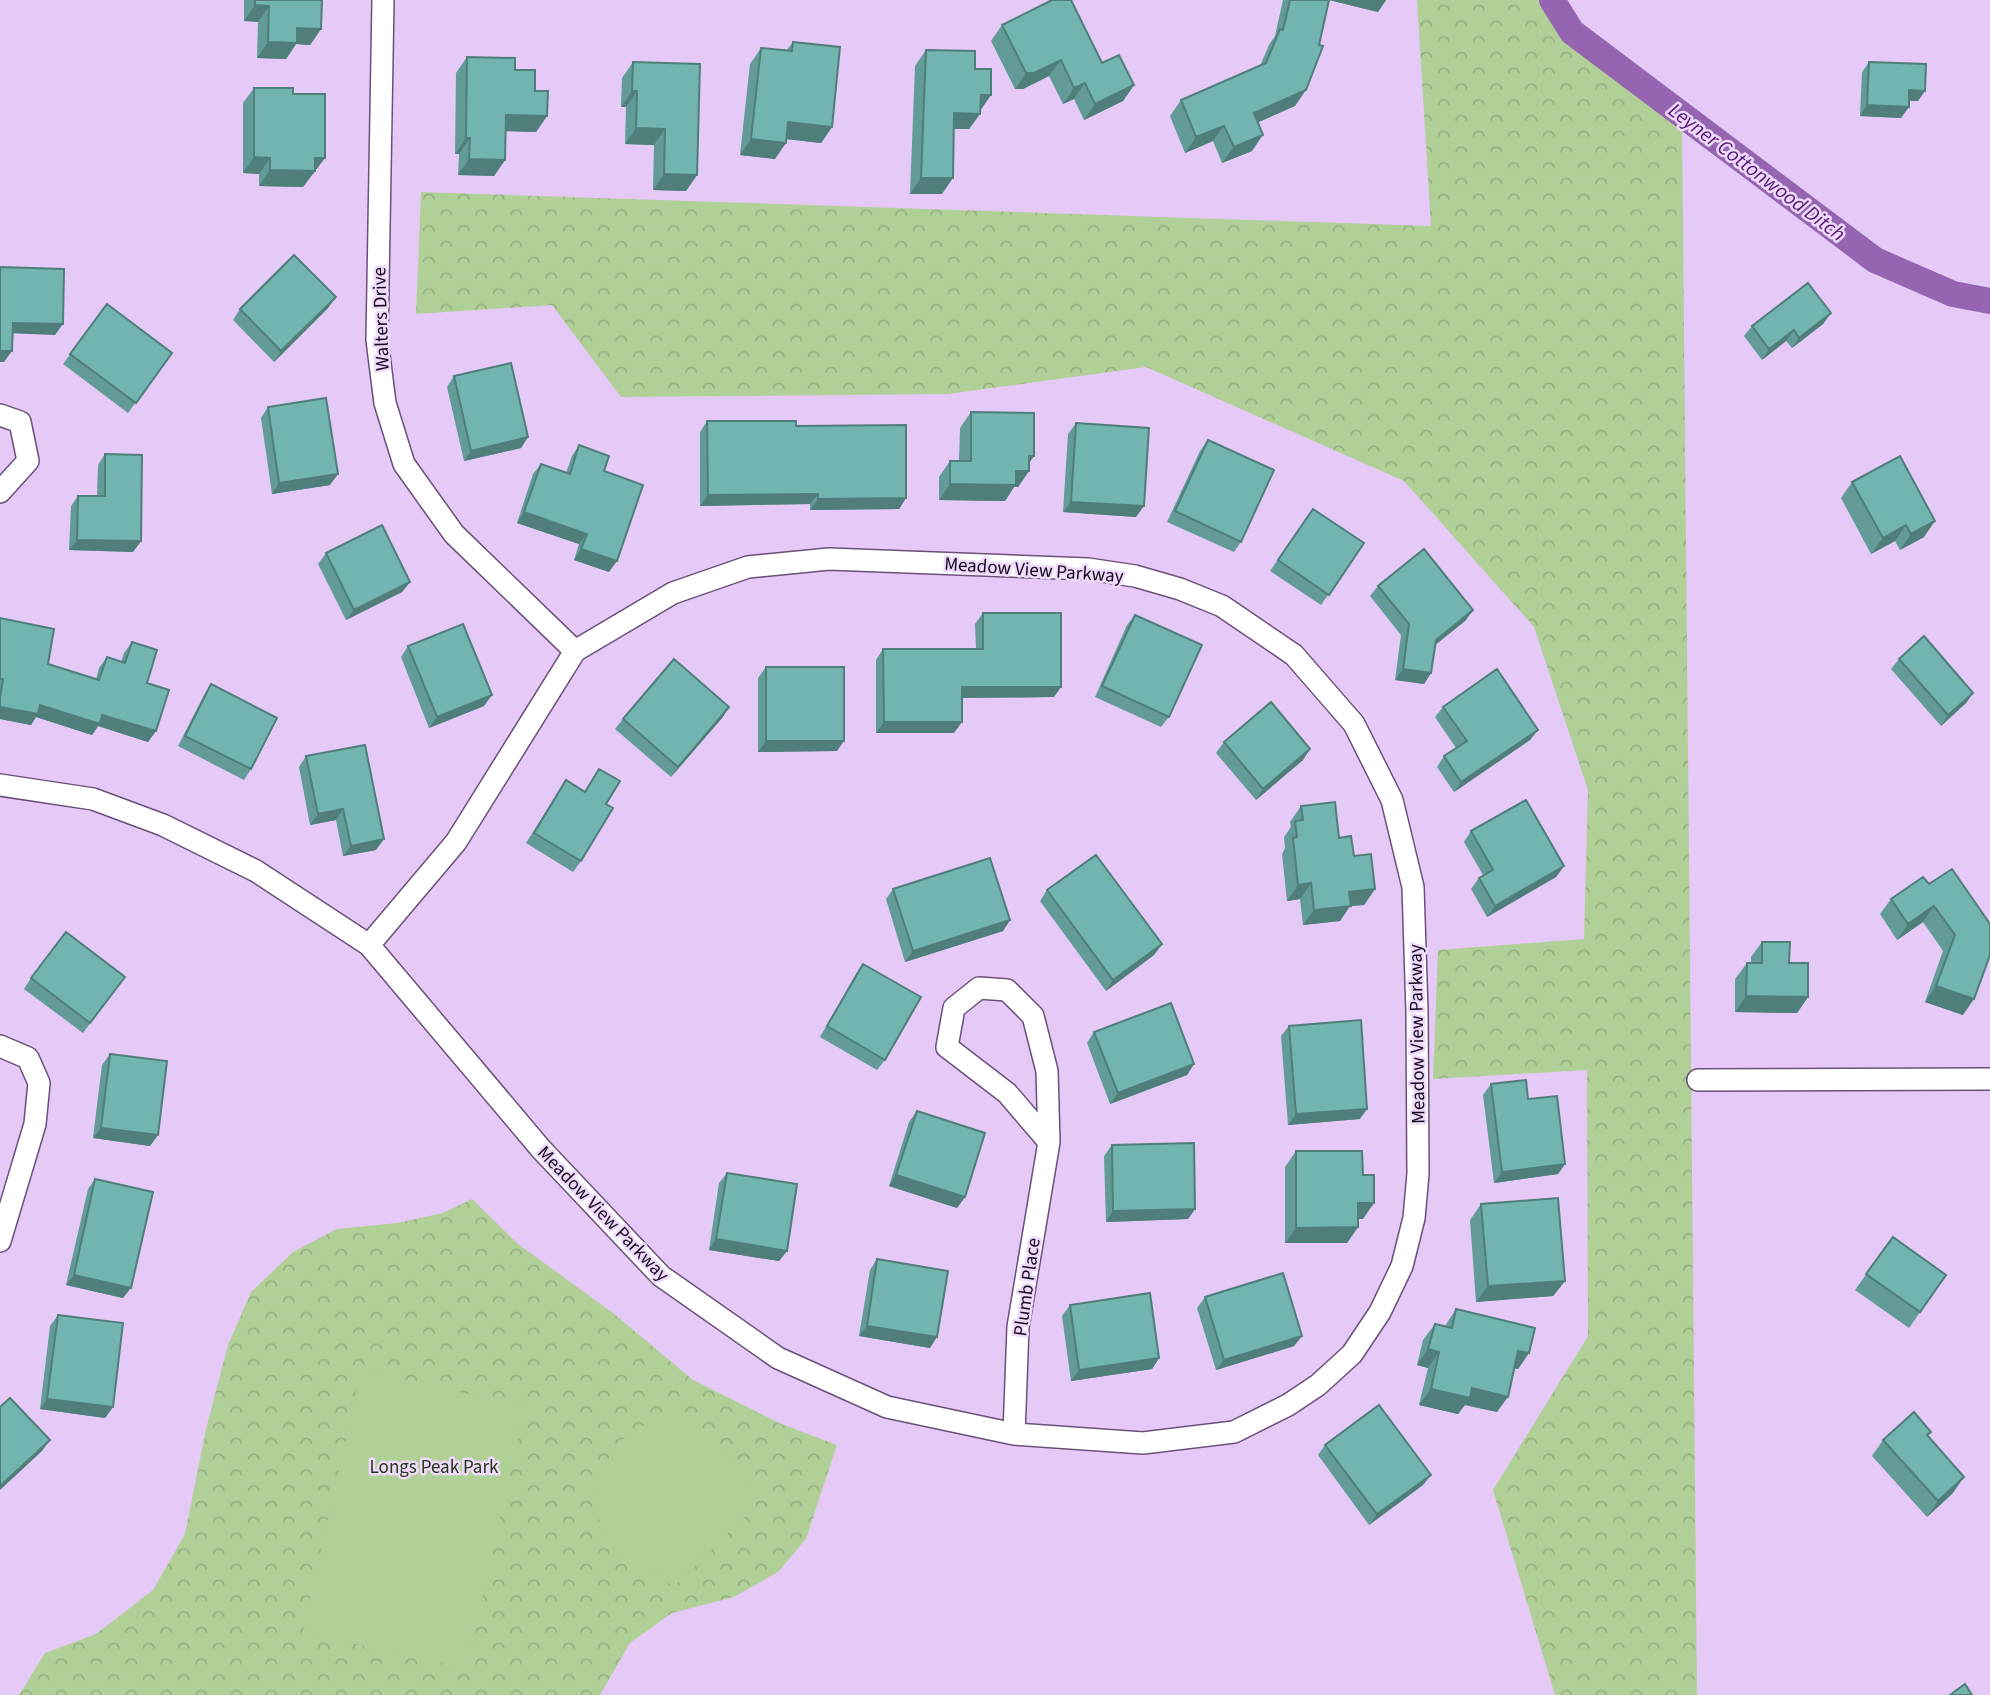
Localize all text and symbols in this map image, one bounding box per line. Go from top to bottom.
water label: Leyner Cottonwood Ditch [1662,95,1852,249]
street label: Walters Drive [366,266,397,371]
street label: Meadow View Parkway [943,551,1125,590]
street label: Meadow View Parkway [1402,944,1433,1124]
street label: Meadow View Parkway [531,1140,675,1288]
street label: Plumb Place [1007,1236,1048,1338]
park label: Longs Peak Park [370,1454,499,1481]

